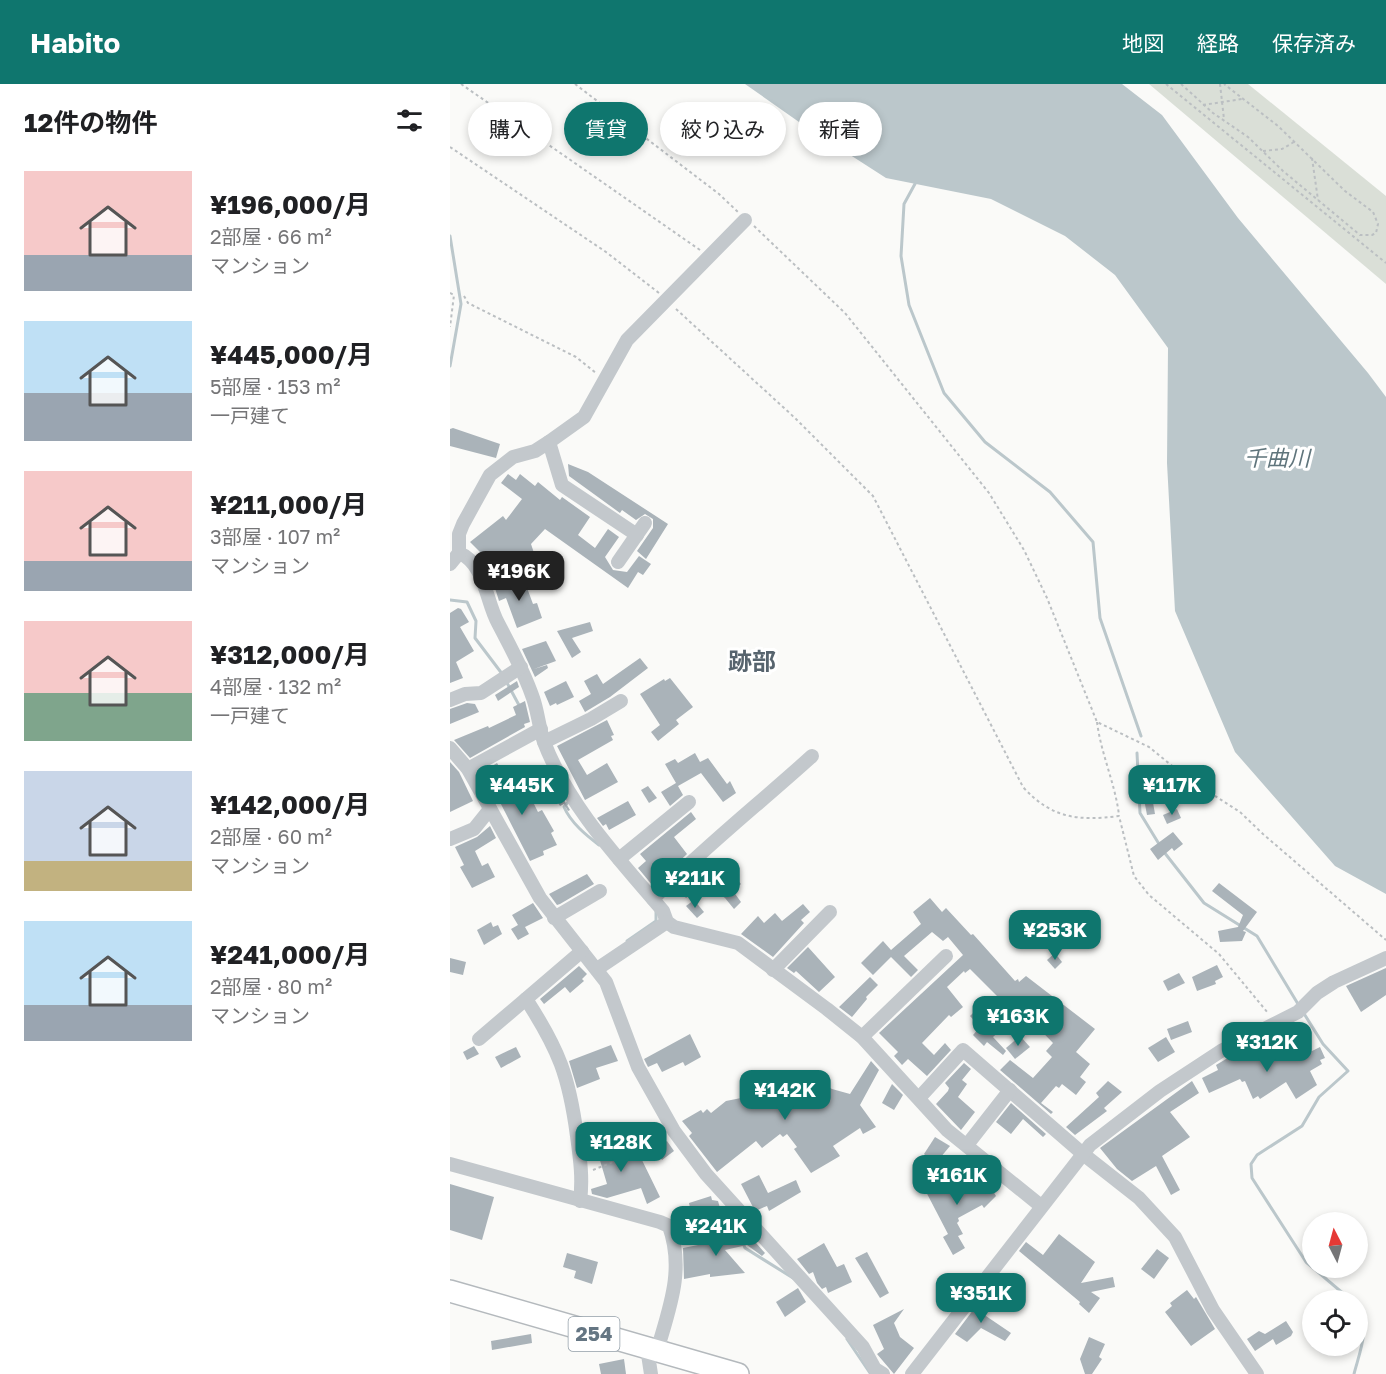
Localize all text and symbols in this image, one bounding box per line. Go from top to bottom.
text: Habito [30,26,120,59]
text: 地図 [1122,30,1164,56]
text: 経路 [1197,30,1239,56]
text: 保存済み [1272,30,1356,56]
chip: 購入 [468,102,552,156]
chip: 賃貸 [564,102,648,156]
chip: 絞り込み [660,102,786,156]
chip: 新着 [798,102,882,156]
icon: filters [393,104,426,137]
text: 12件の物件 [24,107,157,138]
text: ¥196,000/月 [210,189,371,220]
icon: home [72,195,144,267]
text: 2部屋 · 66 m² [210,224,332,248]
text: マンション [210,253,310,277]
text: ¥445,000/月 [210,339,373,370]
icon: home [72,345,144,417]
text: 5部屋 · 153 m² [210,374,341,398]
text: 一戸建て [210,403,290,427]
water label: 千曲川 [1244,444,1312,471]
text: ¥211,000/月 [210,489,367,520]
icon: home [72,495,144,567]
text: 3部屋 · 107 m² [210,524,340,548]
pin: ¥196K [477,551,561,602]
text: マンション [210,553,310,577]
text: ¥196K [487,558,551,582]
text: ¥312,000/月 [210,639,370,670]
icon: home [72,645,144,717]
district label: 跡部 [728,646,776,675]
text: 4部屋 · 132 m² [210,674,341,698]
text: 一戸建て [210,703,290,727]
pin: ¥445K [480,765,564,816]
pin: ¥117K [1130,765,1214,816]
text: ¥445K [490,772,554,796]
text: ¥117K [1142,772,1202,796]
text: ¥142,000/月 [210,789,370,820]
icon: home [72,795,144,867]
text: 2部屋 · 60 m² [210,824,332,848]
text: マンション [210,853,310,877]
pin: ¥211K [653,858,737,909]
text: ¥211K [665,865,725,889]
pin: ¥253K [1013,910,1097,961]
text: ¥253K [1023,917,1087,941]
text: ¥241,000/月 [210,939,370,970]
icon: home [72,945,144,1017]
text: 2部屋 · 80 m² [210,974,332,998]
pin: ¥163K [976,996,1060,1047]
text: マンション [210,1003,310,1027]
text: ¥163K [987,1003,1049,1027]
pin: ¥312K [1225,1022,1309,1073]
text: ¥312K [1236,1029,1298,1053]
pin: ¥142K [743,1070,827,1121]
text: ¥142K [754,1077,816,1101]
pin: ¥128K [579,1122,663,1173]
text: ¥128K [590,1129,653,1153]
pin: ¥161K [915,1155,999,1206]
text: ¥161K [927,1162,988,1186]
pin: ¥241K [674,1206,758,1257]
north arrow [1302,1212,1368,1278]
map controls [1302,1212,1368,1356]
text: ¥241K [685,1213,747,1237]
pin: ¥351K [939,1273,1023,1324]
text: ¥351K [950,1280,1012,1304]
button: locate [1302,1290,1368,1356]
road number: 254 [568,1317,620,1351]

